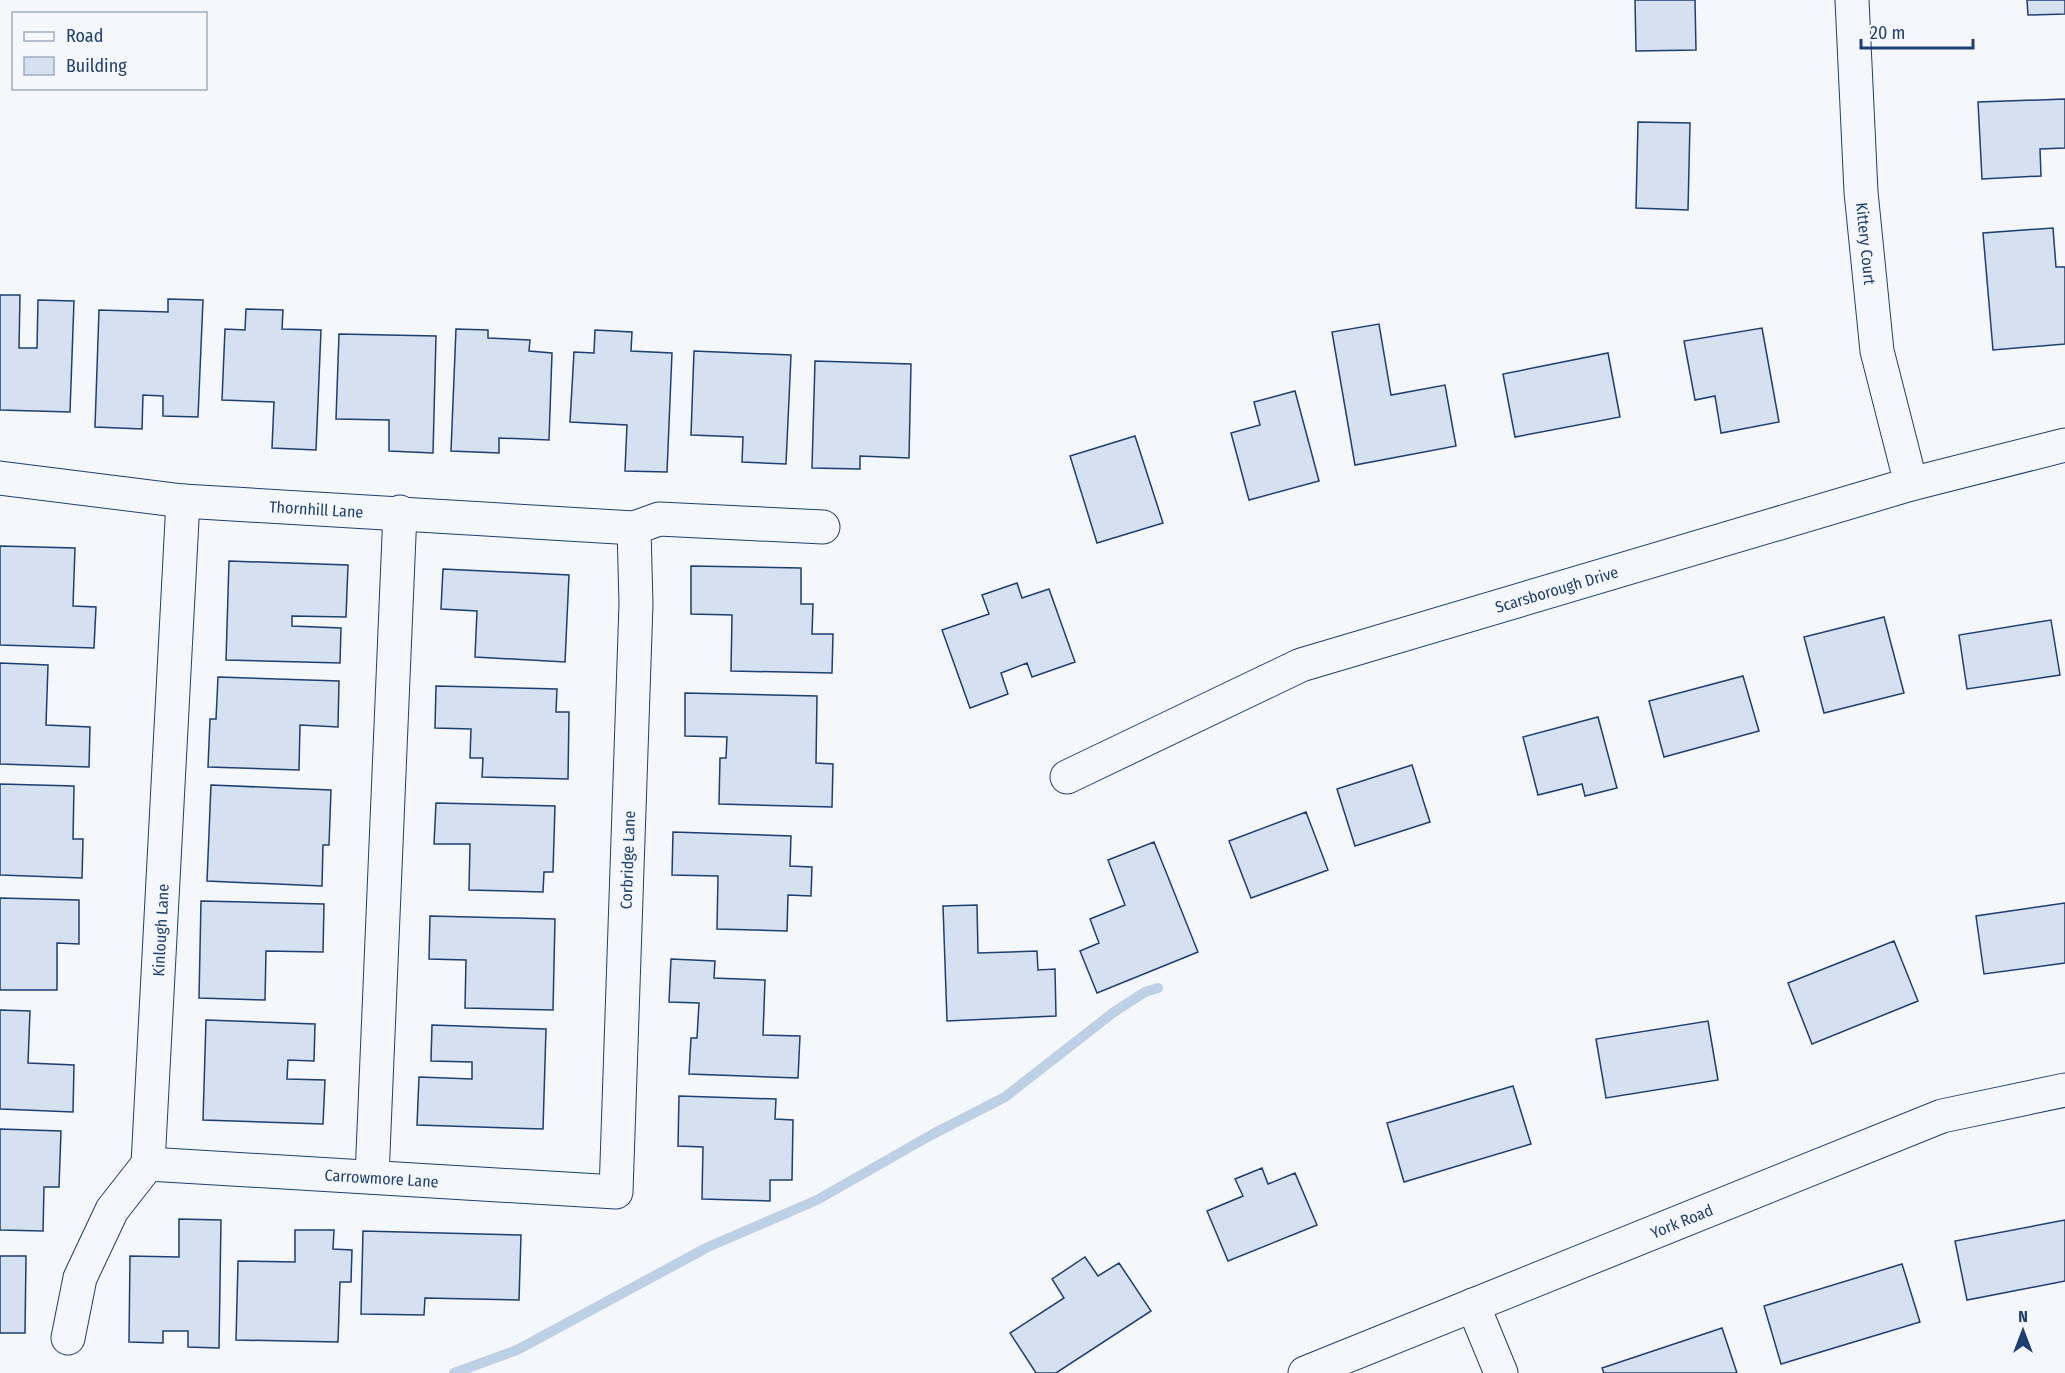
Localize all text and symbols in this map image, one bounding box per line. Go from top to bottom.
legend [12,12,207,90]
scale bar [1861,12,1974,50]
text: 20 m [1870,22,1905,44]
text: Road [66,25,103,47]
text: Building [66,55,127,77]
street label: Kittery Court [1852,202,1879,286]
street label: Thornhill Lane [269,497,364,522]
street label: Scarsborough Drive [1493,562,1620,617]
street label: Corbridge Lane [617,810,639,910]
street label: Kinlough Lane [149,883,173,977]
street label: Carrowmore Lane [324,1166,439,1191]
street label: York Road [1648,1201,1716,1243]
north arrow [1993,1301,2053,1361]
text: N [2018,1307,2028,1326]

